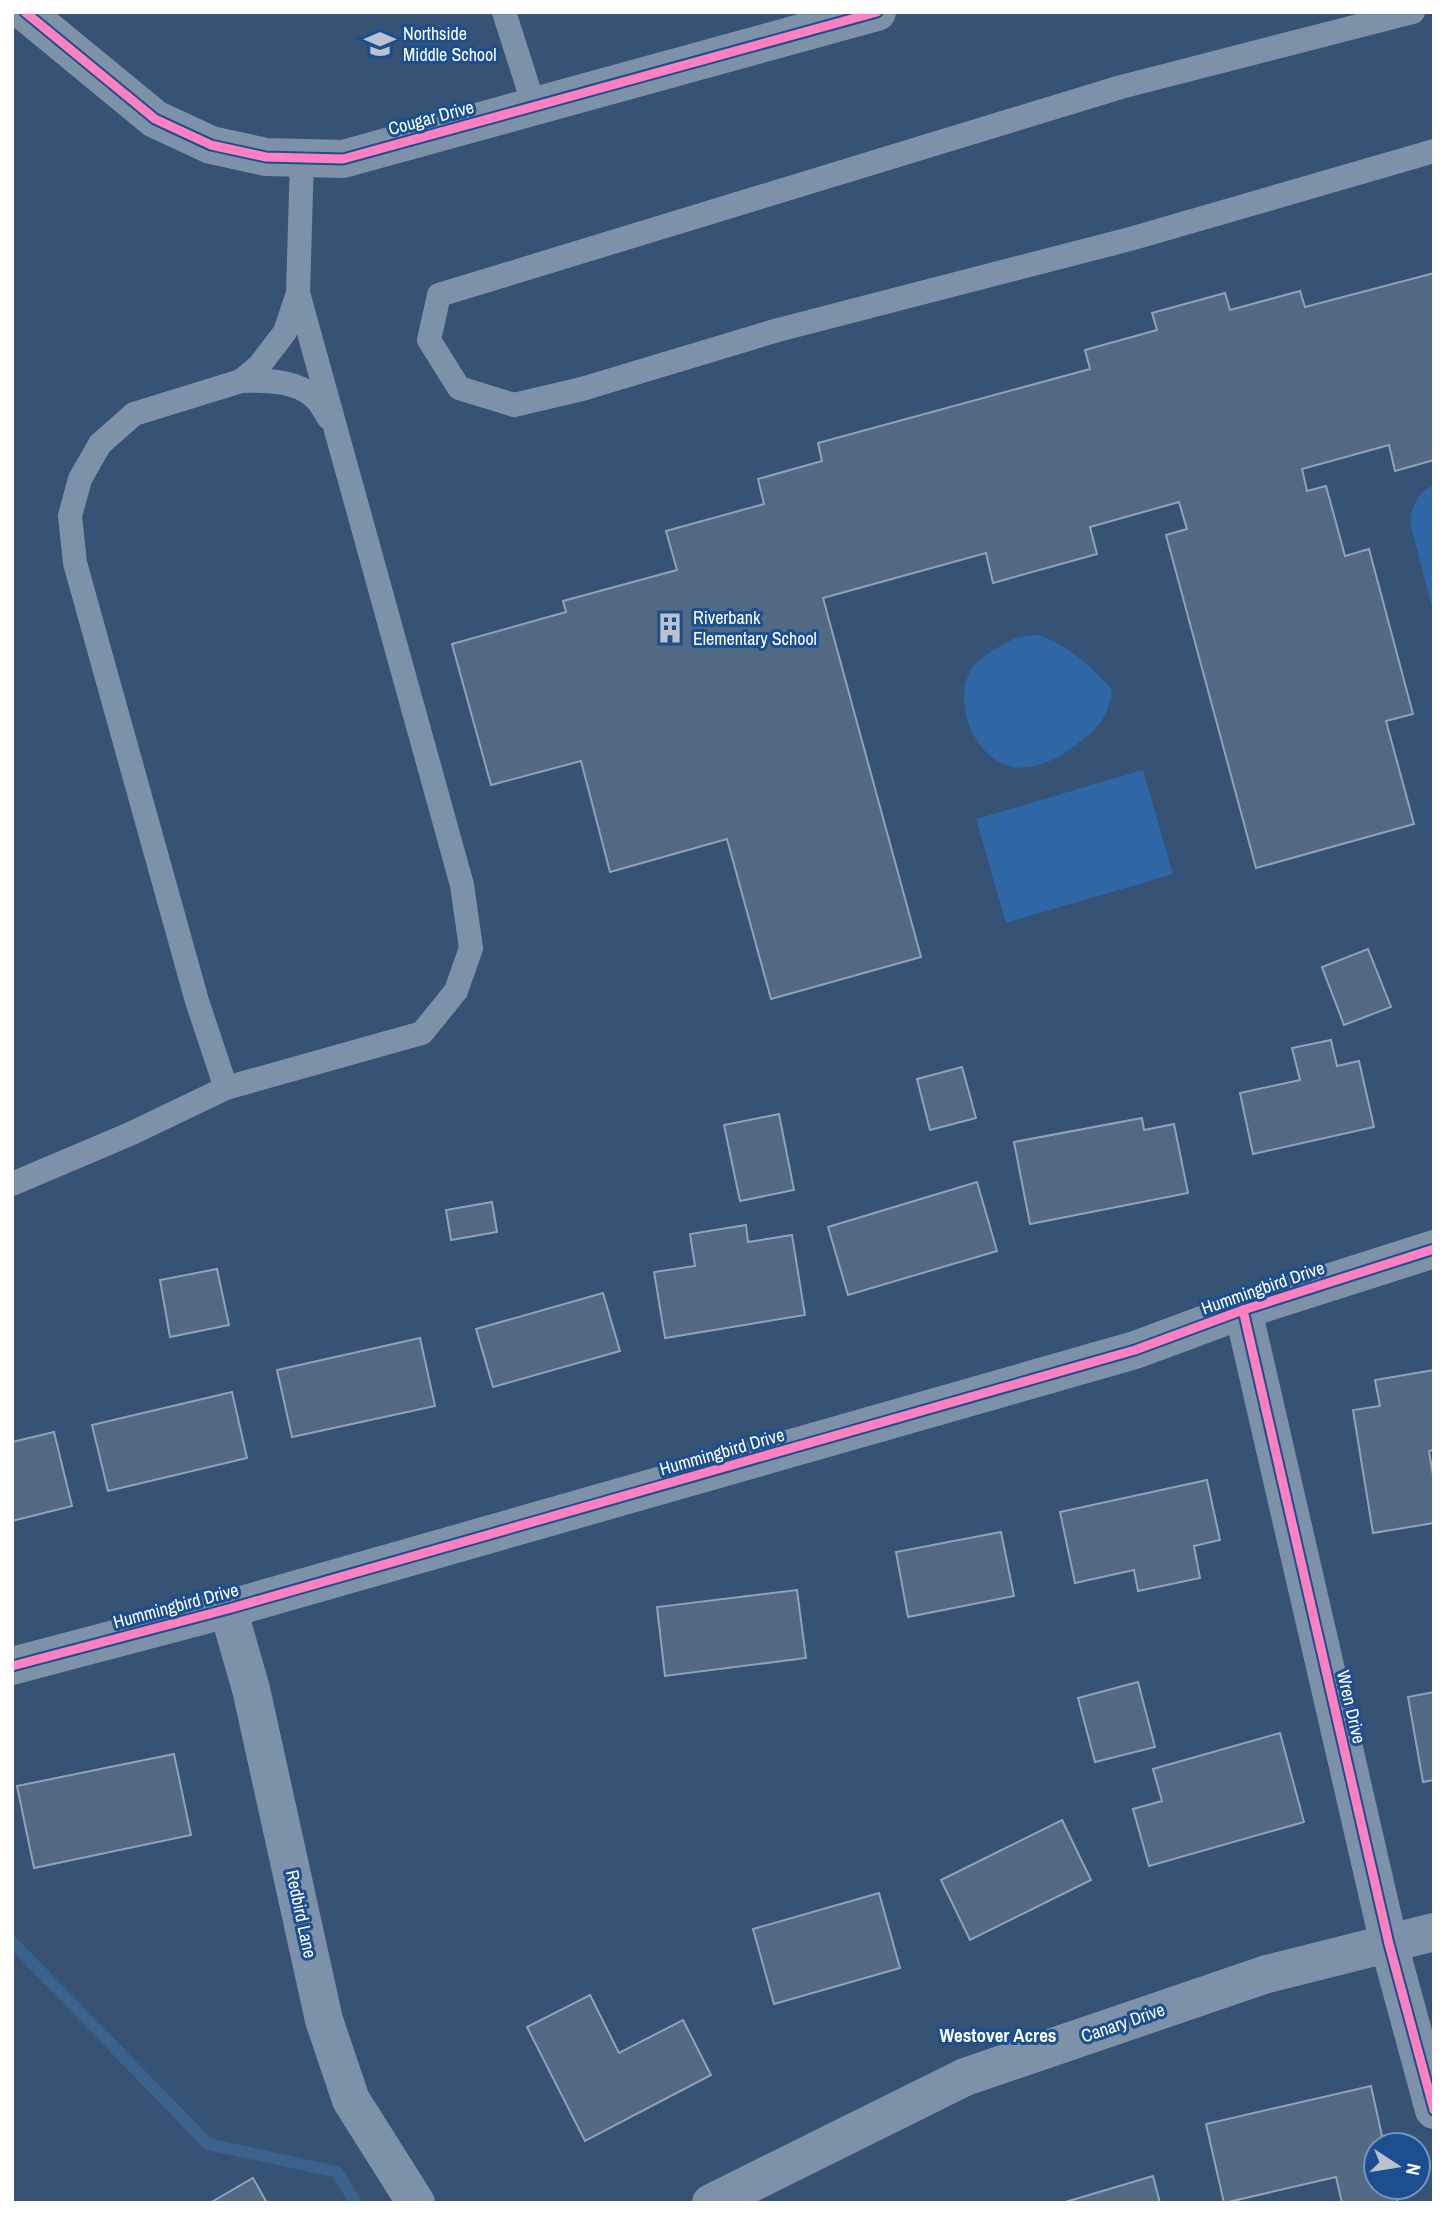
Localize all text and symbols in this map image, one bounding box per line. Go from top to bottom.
place label: Northside Middle School [403,21,497,67]
school or university icon: Northside Middle School [363,27,397,61]
street label: Cougar Drive [385,94,477,141]
place label: Riverbank Elementary School [693,605,817,651]
building icon: Riverbank Elementary School [653,611,687,645]
street label: Hummingbird Drive [1198,1255,1328,1320]
street label: Hummingbird Drive [657,1422,787,1481]
street label: Hummingbird Drive [110,1577,241,1634]
street label: Wren Drive [1331,1668,1372,1746]
street label: Redbird Lane [280,1868,323,1960]
street label: Canary Drive [1078,1997,1168,2049]
district label: Westover Acres [940,2022,1056,2048]
north arrow [1362,2131,1432,2201]
text: N [1400,2161,1428,2178]

